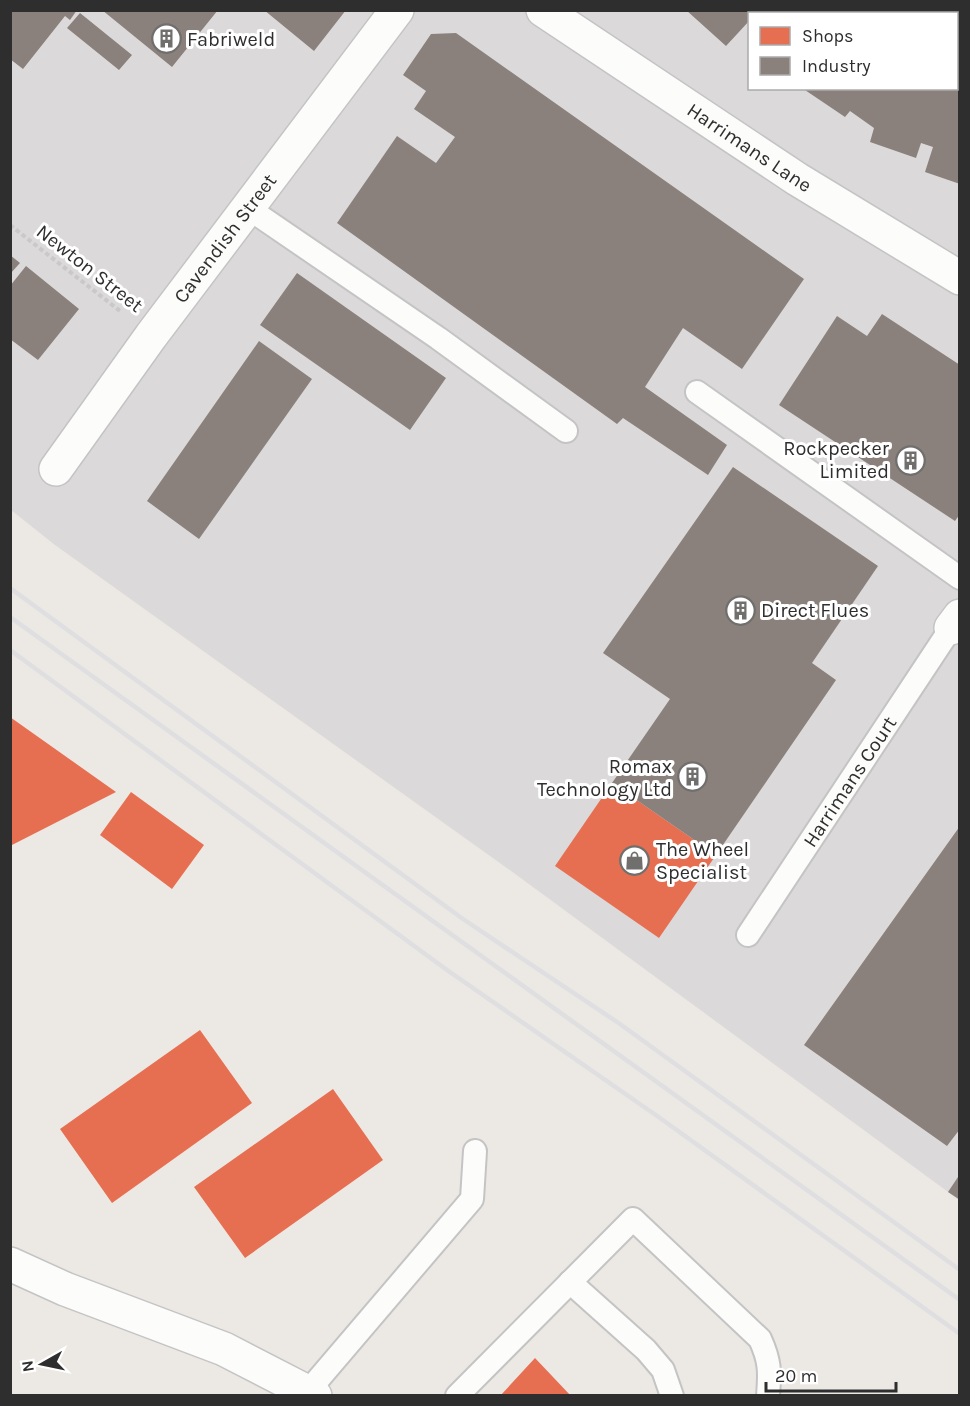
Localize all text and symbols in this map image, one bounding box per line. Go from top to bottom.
legend [748,12,958,90]
building icon: Fabriweld [150,23,182,55]
text: Shops [802,25,854,47]
place label: Fabriweld [187,28,275,51]
text: Industry [802,55,871,77]
street label: Harrimans Lane [683,98,816,197]
street label: Cavendish Street [169,169,282,308]
street label: Newton Street [32,220,148,317]
place label: Rockpecker Limited [783,437,890,483]
building icon: Rockpecker Limited [894,444,926,476]
building icon: Direct Flues [724,594,756,626]
place label: Direct Flues [761,599,869,622]
street label: Harrimans Court [798,712,902,852]
place label: Romax Technology Ltd [537,755,672,801]
building icon: Romax Technology Ltd [677,761,709,793]
place label: The Wheel Specialist [656,838,749,884]
shop icon: The Wheel Specialist [619,844,651,876]
north arrow [12,1334,72,1394]
scale bar [766,1355,896,1393]
text: N [17,1359,38,1373]
text: 20 m [775,1365,817,1387]

